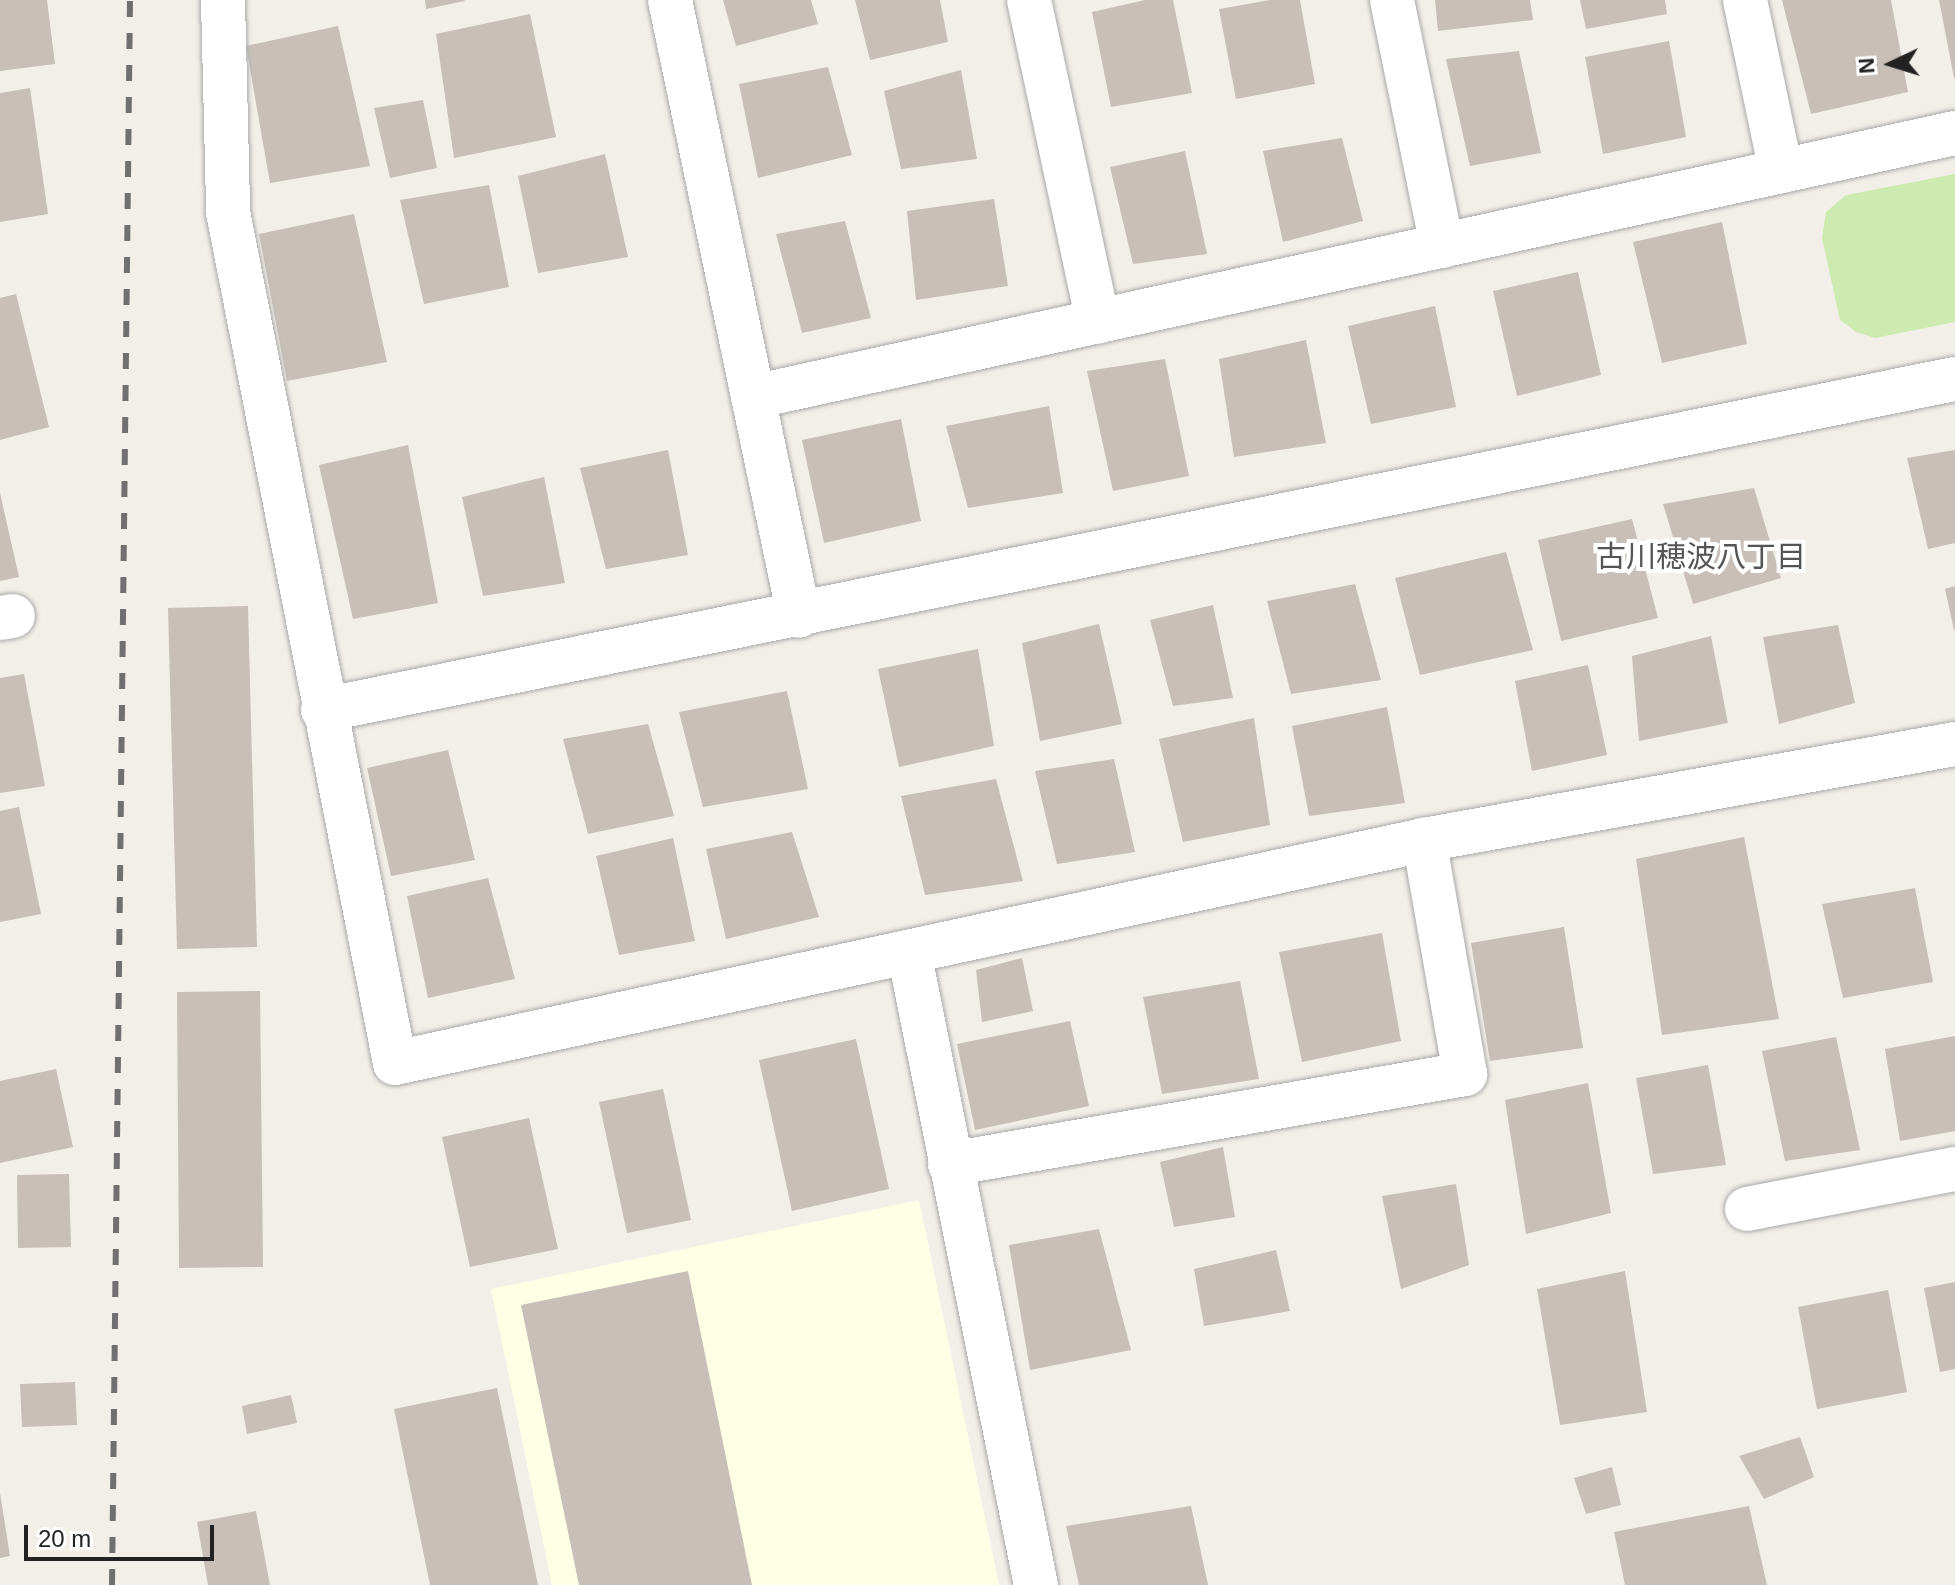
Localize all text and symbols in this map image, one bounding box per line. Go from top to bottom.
north arrow [1851,24,1931,104]
text: N [1854,57,1880,75]
district label: 古川穂波八丁目 [1596,539,1806,575]
scale bar [28,1509,218,1559]
text: 20 m [38,1525,91,1552]

